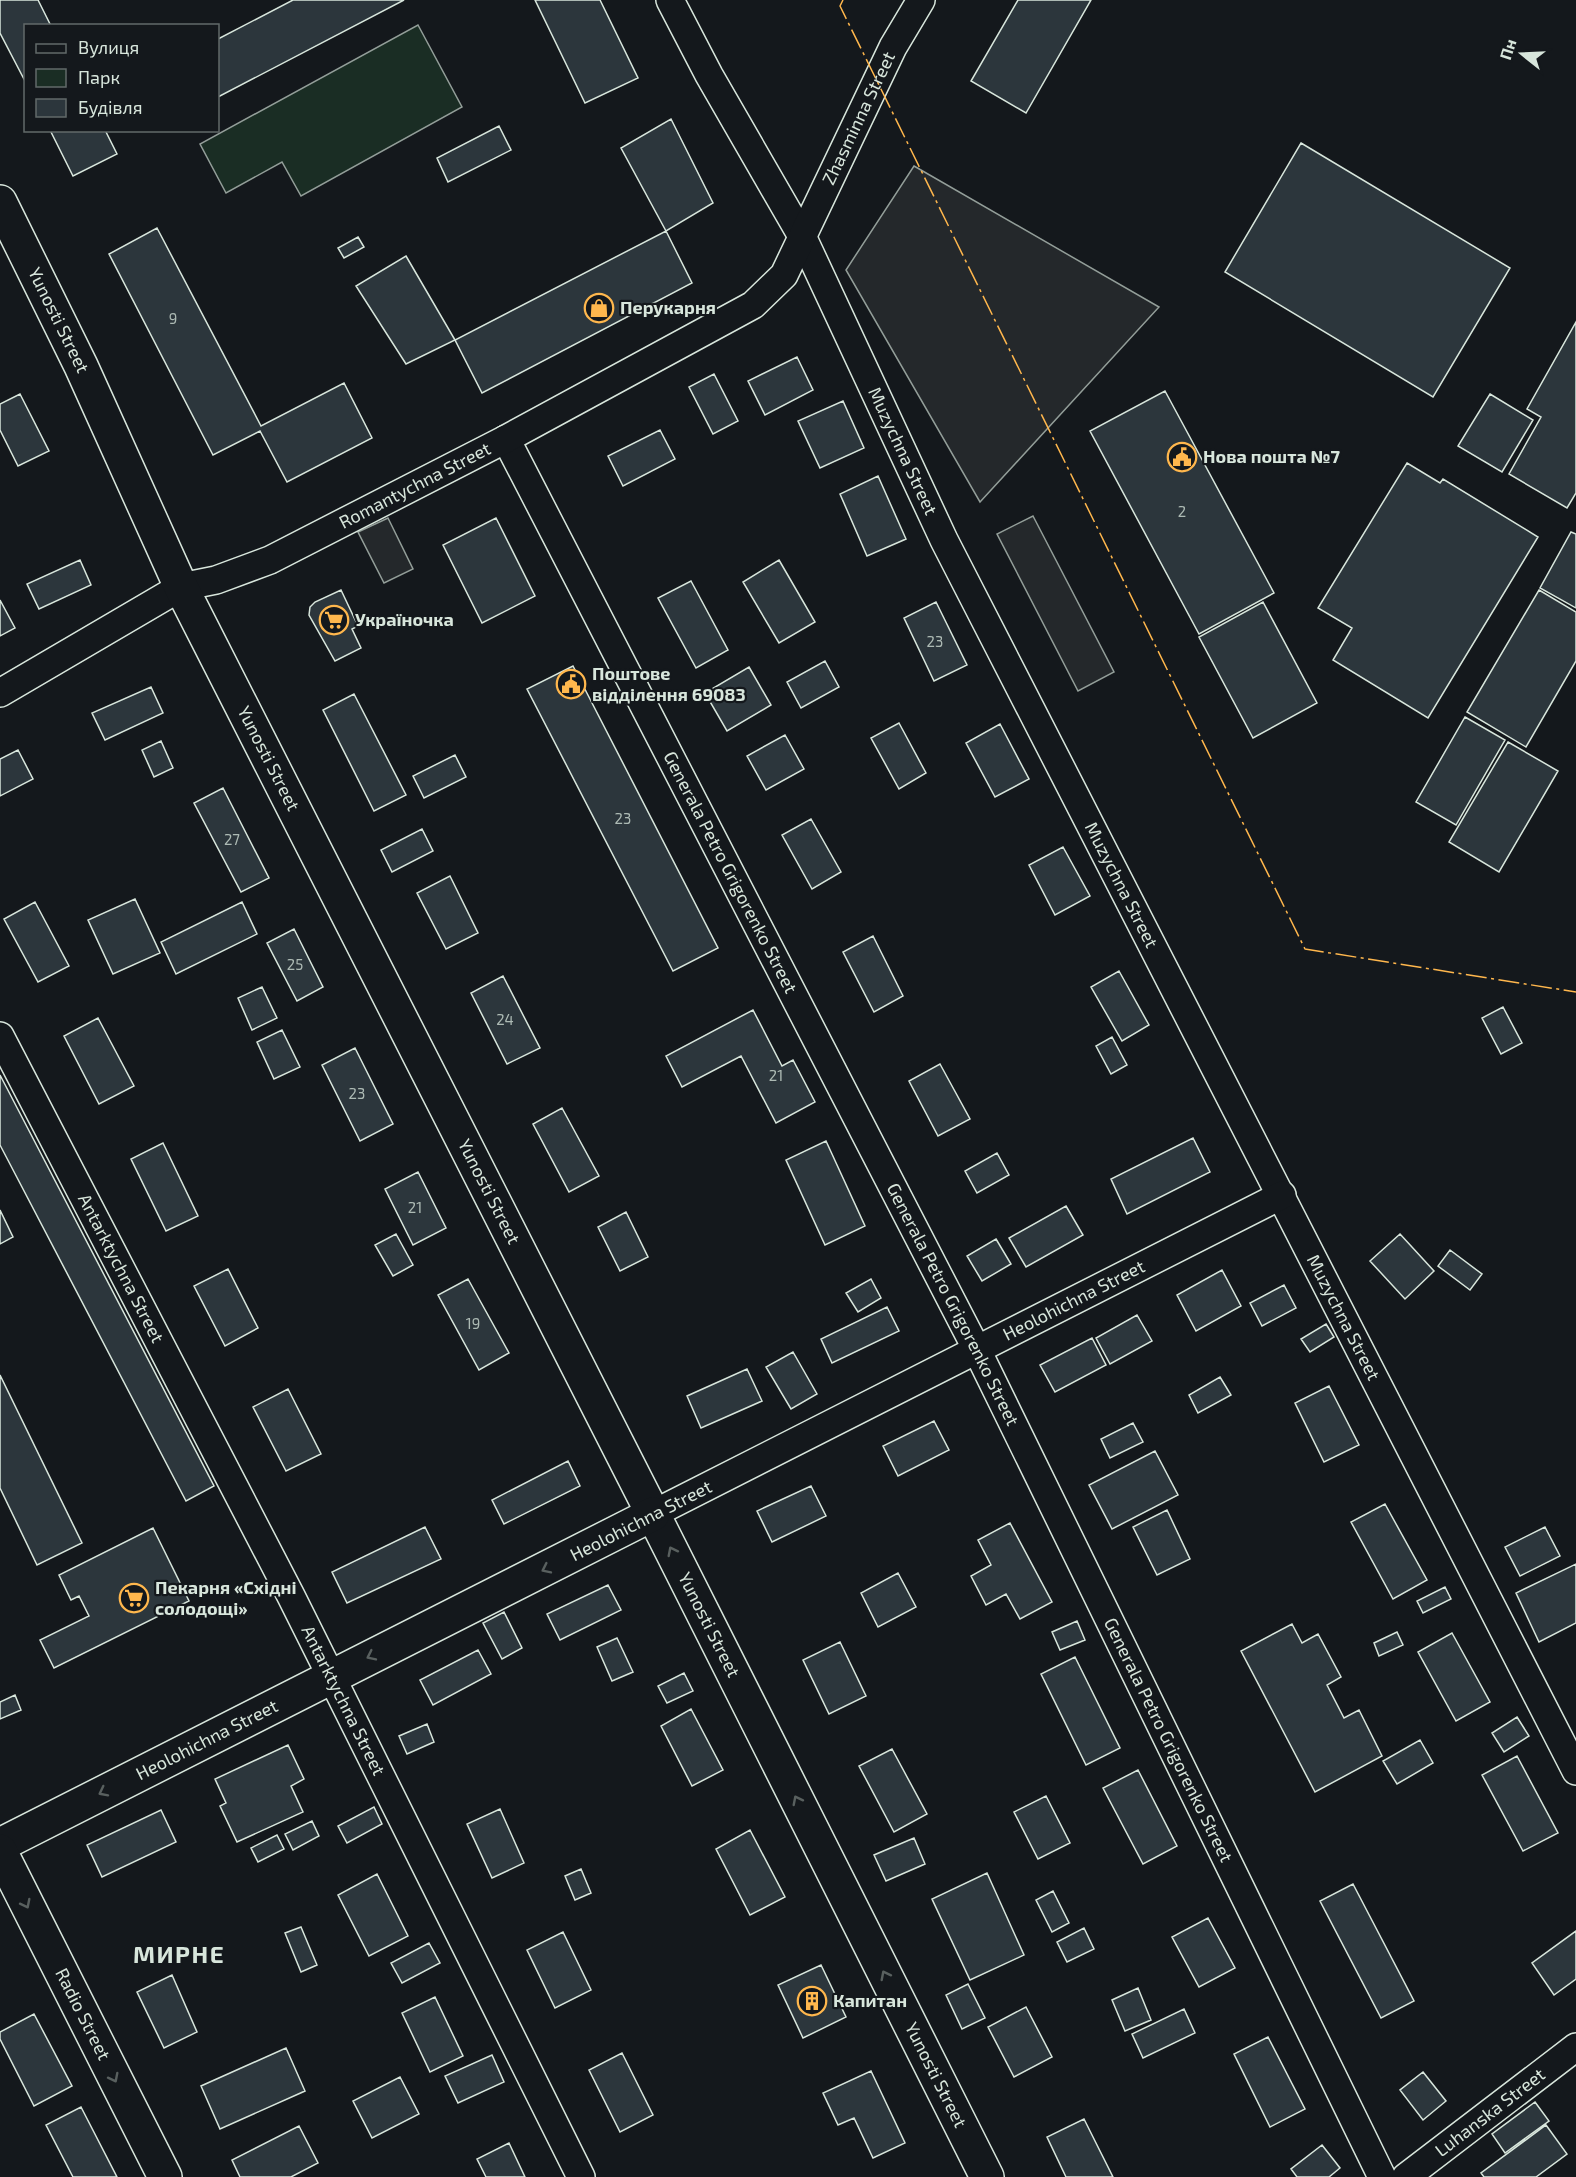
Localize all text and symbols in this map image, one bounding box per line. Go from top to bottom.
legend [24,24,219,132]
north arrow [1492,24,1552,84]
text: Вулиця [78,36,139,58]
text: Пн [1495,36,1520,62]
street label: Zhasminna Street [817,48,899,188]
text: Парк [78,66,120,88]
text: Будівля [78,96,142,118]
street label: Yunosti Street [24,264,95,376]
shop icon: Перукарня [583,292,615,324]
place label: Перукарня [620,296,716,318]
house number: 9 [169,309,177,327]
street label: Muzychna Street [864,383,943,518]
street label: Romantychna Street [335,437,494,533]
public building icon: Нова пошта №7 [1166,441,1198,473]
place label: Нова пошта №7 [1203,445,1341,467]
house number: 2 [1178,502,1186,520]
supermarket icon: Україночка [318,604,350,636]
place label: Україночка [355,608,454,630]
house number: 23 [927,632,943,650]
place label: Поштове відділення 69083 [592,662,746,705]
public building icon: Поштове відділення 69083 [555,668,587,700]
street label: Yunosti Street [233,702,305,814]
street label: Generala Petro Grigorenko Street [659,747,803,997]
house number: 23 [615,809,631,827]
street label: Muzychna Street [1081,818,1164,951]
house number: 27 [224,830,240,848]
house number: 25 [287,955,303,973]
house number: 24 [496,1010,514,1028]
house number: 21 [769,1066,783,1084]
house number: 23 [349,1084,365,1102]
street label: Yunosti Street [454,1135,526,1247]
street label: Generala Petro Grigorenko Street [883,1179,1024,1429]
street label: Antarktychna Street [74,1190,170,1346]
house number: 21 [408,1198,422,1216]
street label: Muzychna Street [1303,1250,1386,1384]
street label: Heolohichna Street [999,1254,1148,1345]
house number: 19 [466,1314,480,1332]
street label: Heolohichna Street [566,1475,715,1565]
one-way arrow [668,1547,679,1557]
one-way arrow [541,1562,552,1574]
street label: Yunosti Street [674,1568,746,1681]
place label: Пекарня «Східні солодощі» [155,1576,296,1619]
supermarket icon: Пекарня «Східні солодощі» [118,1582,150,1614]
street label: Generala Petro Grigorenko Street [1100,1614,1238,1866]
street label: Antarktychna Street [297,1622,391,1779]
one-way arrow [366,1648,377,1660]
street label: Heolohichna Street [132,1694,281,1784]
one-way arrow [99,1784,110,1796]
one-way arrow [793,1796,805,1807]
one-way arrow [19,1897,31,1908]
district label: МИРНЕ [133,1939,225,1968]
street label: Radio Street [51,1964,116,2064]
one-way arrow [881,1970,892,1981]
building icon: Капитан [796,1985,828,2017]
place label: Капитан [833,1989,907,2011]
street label: Yunosti Street [901,2018,972,2131]
street label: Luhanska Street [1430,2063,1549,2161]
one-way arrow [107,2071,119,2082]

